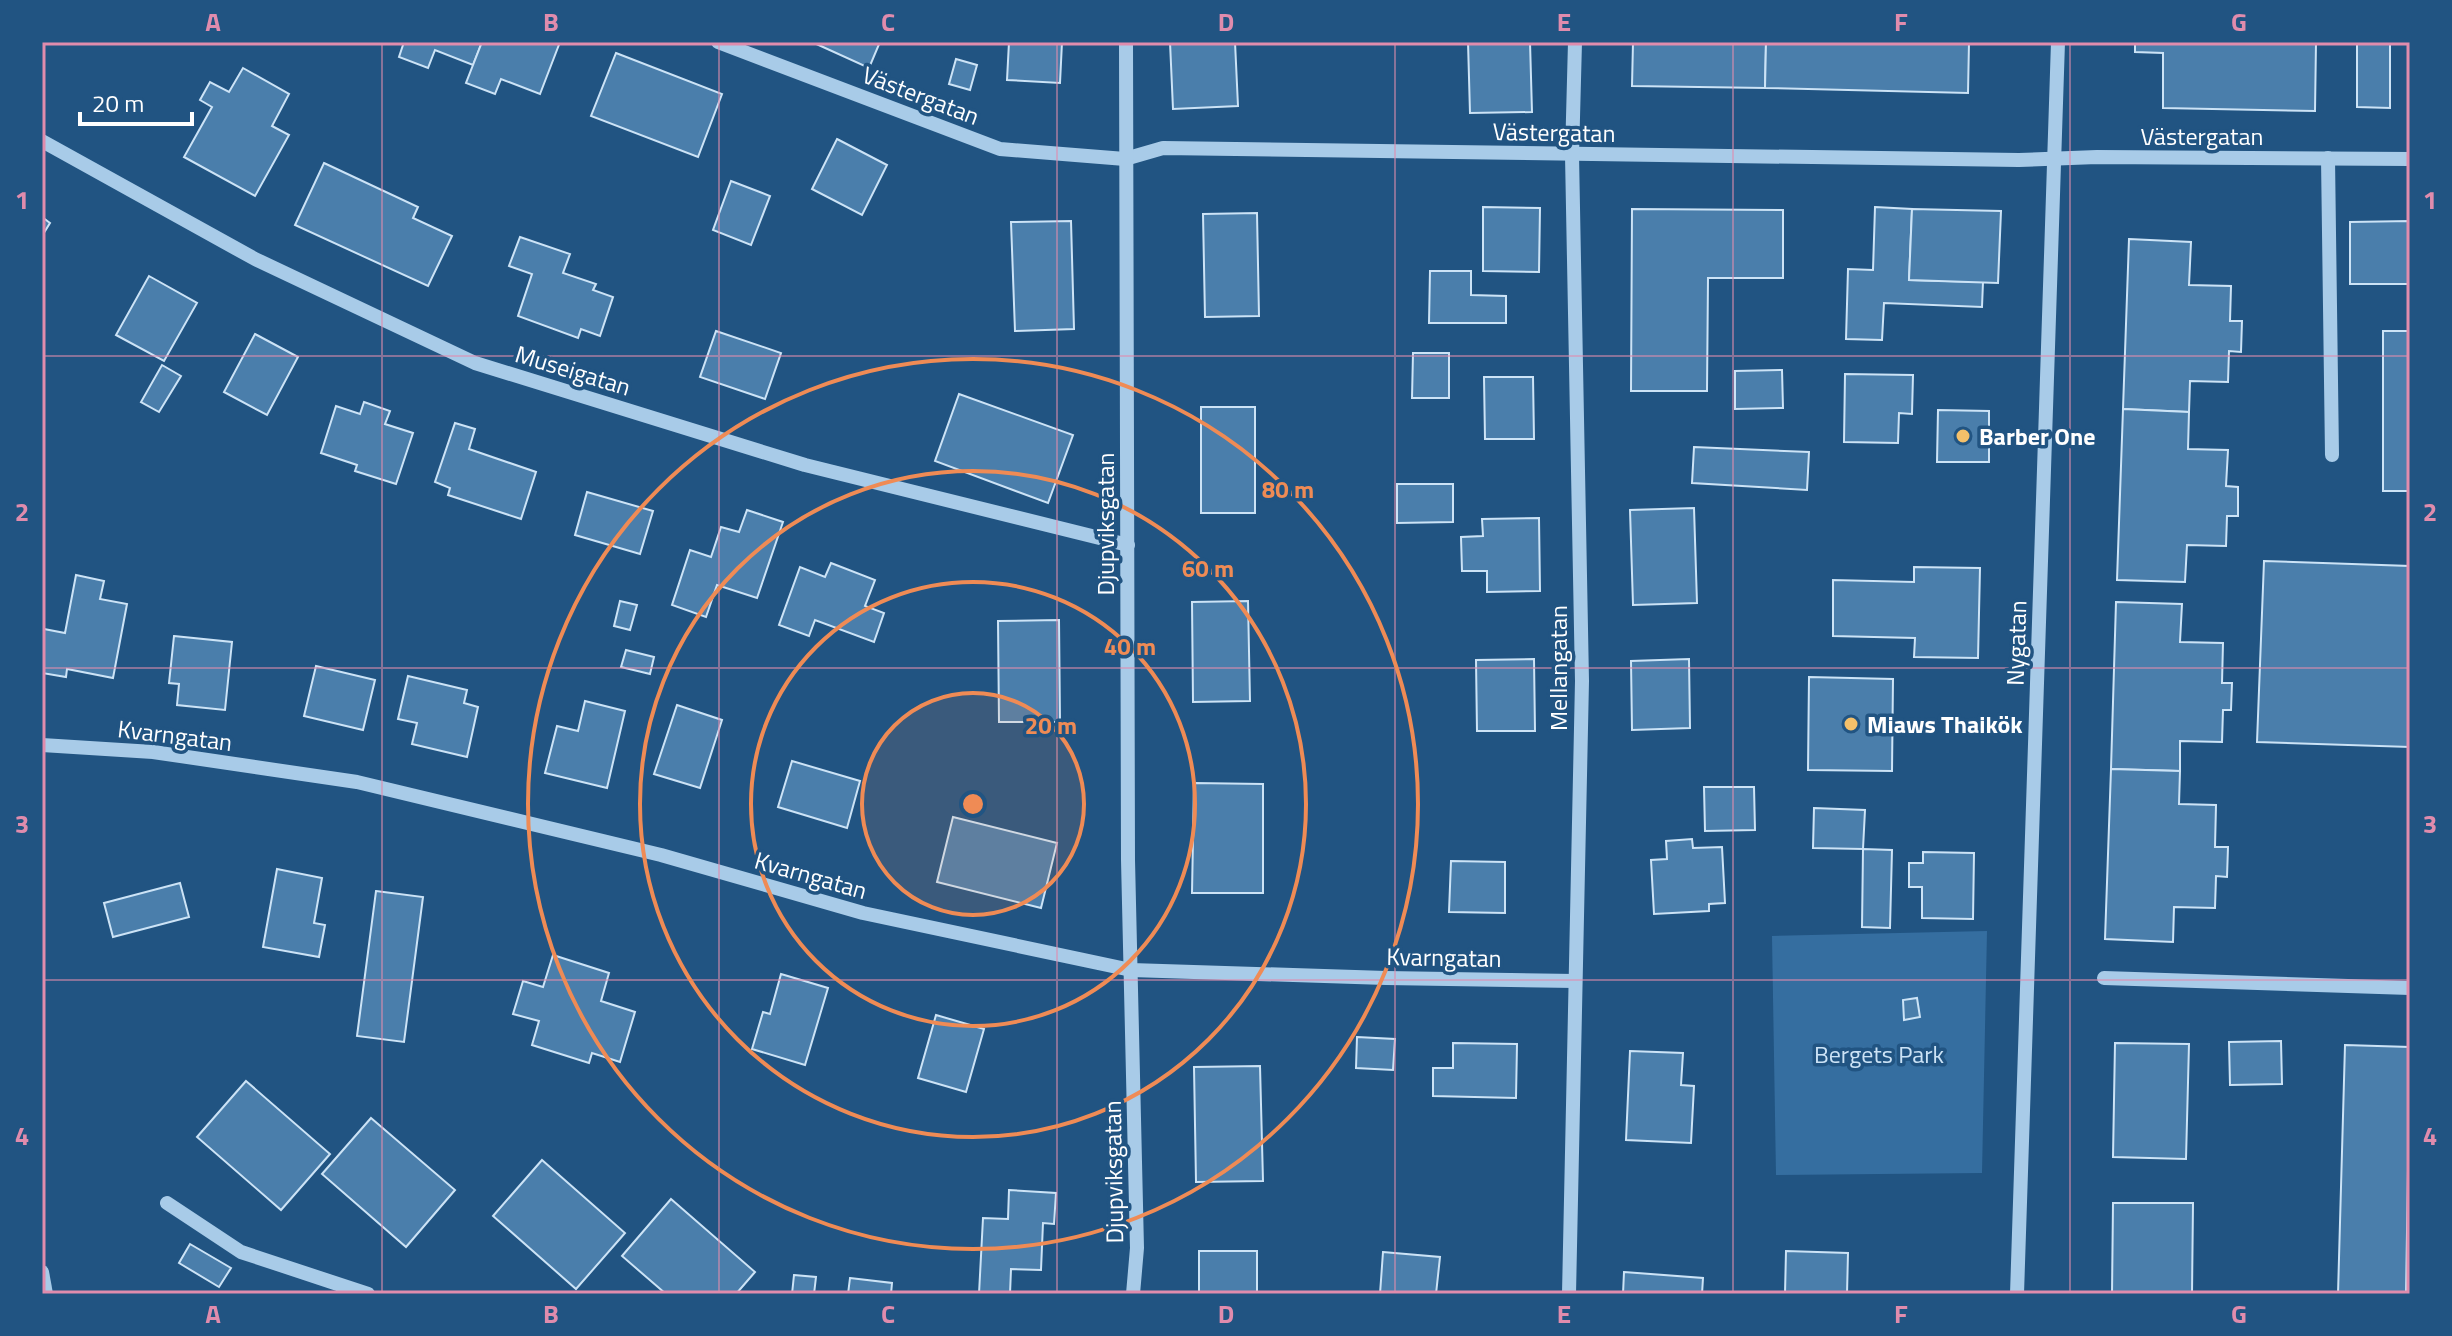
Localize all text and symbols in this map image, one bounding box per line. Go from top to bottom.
text: A [205,2,221,41]
text: B [543,2,559,41]
text: C [881,2,895,41]
text: D [1218,2,1234,41]
text: E [1557,2,1571,41]
text: F [1894,2,1908,41]
text: G [2231,2,2247,41]
street label: Västergatan [857,56,985,134]
scale bar [80,76,192,126]
text: 20 m [92,85,144,121]
street label: Västergatan [1492,113,1616,151]
street label: Västergatan [2141,118,2263,154]
text: 1 [15,180,29,219]
text: 1 [2423,180,2437,219]
street label: Museigatan [511,335,635,405]
place label: Barber One [1979,418,2095,454]
marker: Barber One [1954,427,1972,445]
street label: Djupviksgatan [1087,453,1123,595]
text: 80 m [1262,471,1314,507]
text: 2 [15,492,29,531]
text: 2 [2423,492,2437,531]
text: 60 m [1182,550,1234,586]
street label: Nygatan [1997,600,2035,686]
street label: Mellangatan [1540,605,1576,731]
text: 40 m [1104,628,1156,664]
place label: Miaws Thaikök [1867,706,2023,742]
text: 20 m [1025,707,1077,743]
street label: Kvarngatan [116,710,234,760]
marker: Miaws Thaikök [1842,715,1860,733]
centre of rings [959,790,987,818]
text: 3 [15,804,29,843]
text: 3 [2423,804,2437,843]
street label: Kvarngatan [751,842,871,908]
street label: Kvarngatan [1386,938,1502,976]
park label: Bergets Park [1814,1036,1945,1072]
street label: Djupviksgatan [1094,1100,1132,1244]
text: 4 [15,1116,29,1155]
text: 4 [2423,1116,2437,1155]
text: A [205,1294,221,1333]
text: B [543,1294,559,1333]
text: C [881,1294,895,1333]
text: D [1218,1294,1234,1333]
text: E [1557,1294,1571,1333]
text: F [1894,1294,1908,1333]
text: G [2231,1294,2247,1333]

